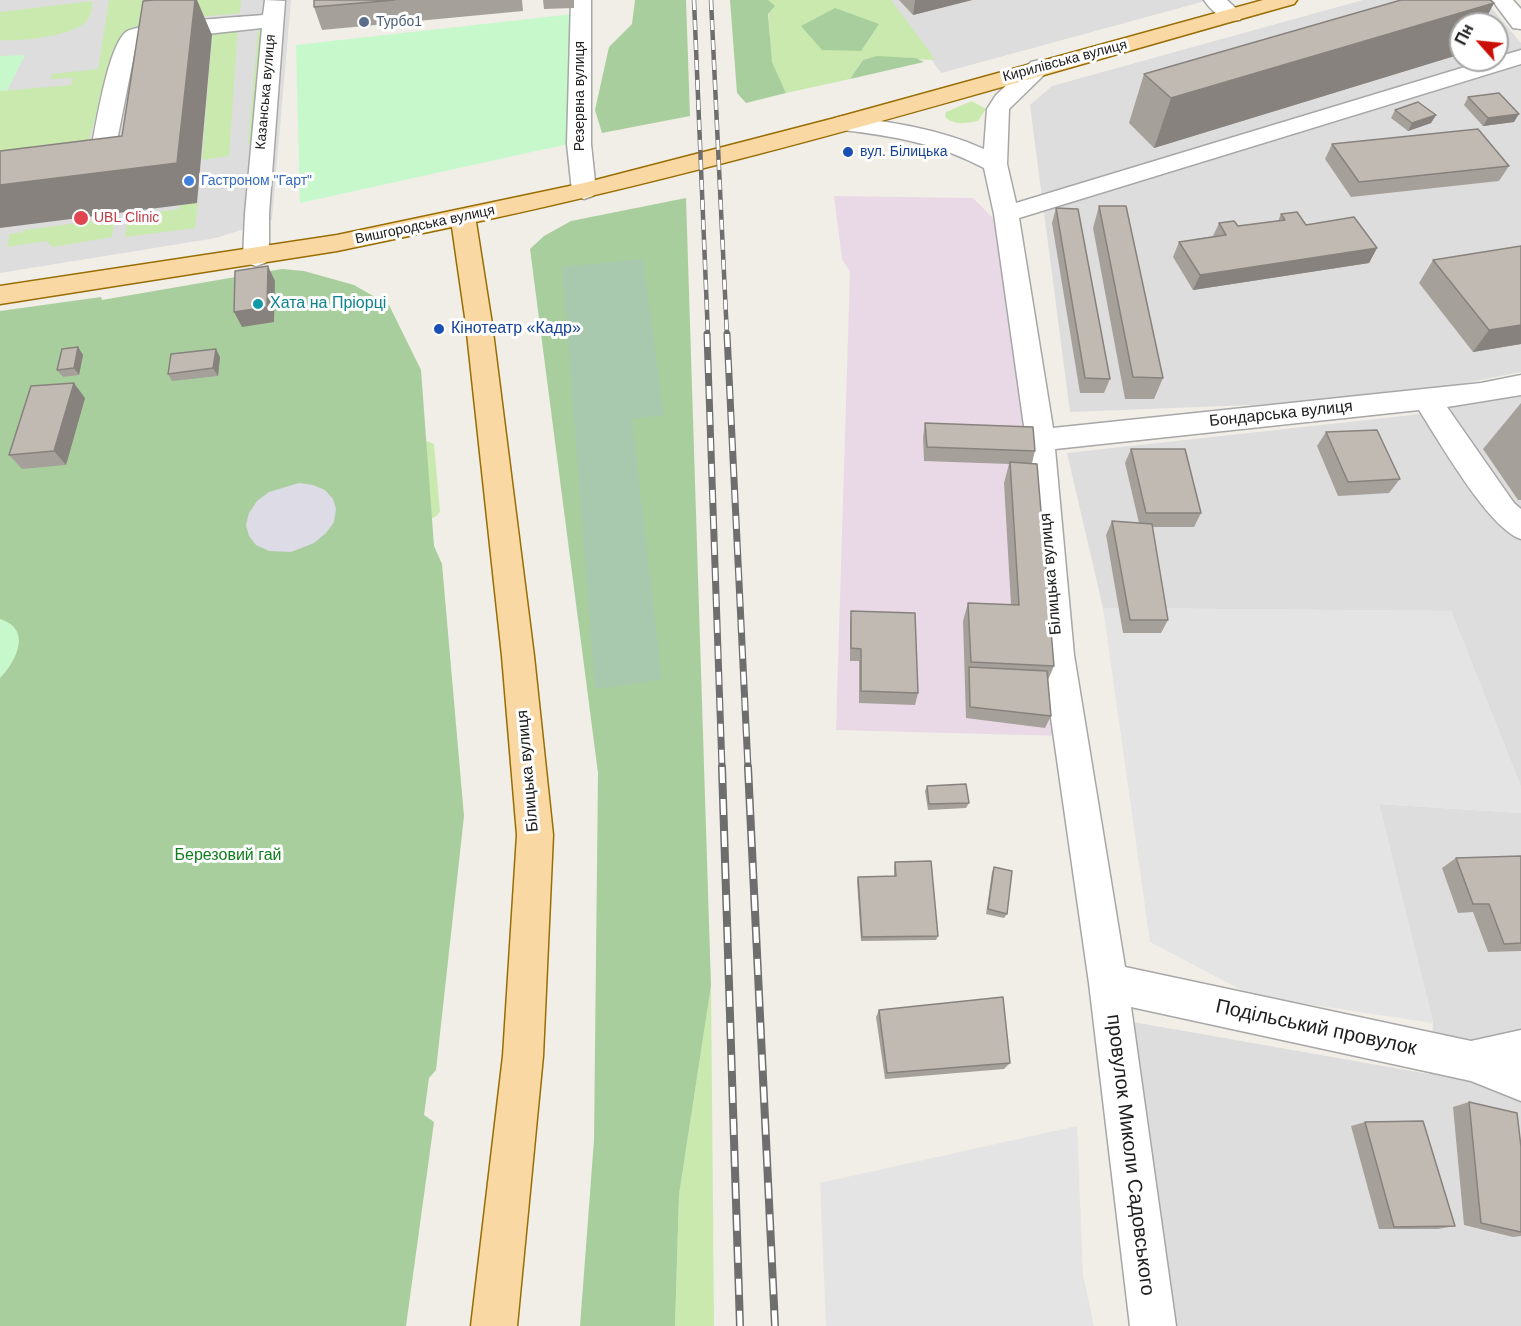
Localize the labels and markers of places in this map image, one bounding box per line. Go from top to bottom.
place label: Турбо1 [376,14,422,30]
marker: Турбо1 [357,15,371,29]
place label: вул. Білицька [860,144,948,160]
marker: вул. Білицька [841,145,855,159]
place label: Гастроном "Гарт" [201,173,312,189]
marker: Гастроном "Гарт" [182,174,196,188]
marker: UBL Clinic [72,209,90,227]
place label: UBL Clinic [94,210,159,226]
place label: Хата на Пріорці [270,294,386,314]
marker: Хата на Пріорці [251,297,265,311]
place label: Кінотеатр «Кадр» [451,319,581,339]
marker: Кінотеатр «Кадр» [432,322,446,336]

